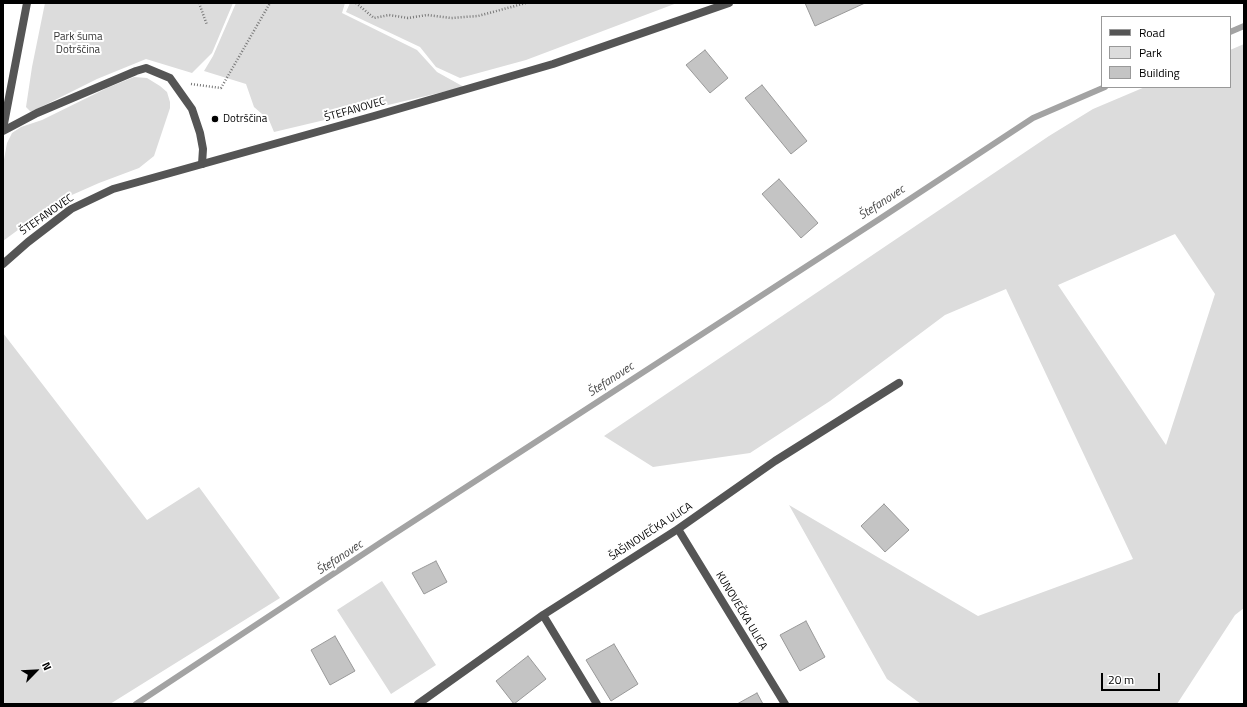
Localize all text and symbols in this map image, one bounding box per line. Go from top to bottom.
legend [1101,16,1231,88]
text: Road [1139,23,1165,42]
park label: Park šuma Dotrščina [53,30,103,56]
text: Park [1139,43,1162,62]
text: Building [1139,63,1180,82]
street label: ŠTEFANOVEC [323,95,387,125]
place label: Dotrščina [223,112,267,126]
marker: Dotrščina [210,114,220,124]
water label: Štefanovec [856,183,908,223]
street label: ŠTEFANOVEC [18,192,76,238]
water label: Štefanovec [585,360,637,400]
street label: ŠAŠINOVEČKA ULICA [607,500,695,564]
water label: Štefanovec [314,538,366,578]
street label: KUNOVEČKA ULICA [712,569,770,653]
north arrow [16,651,56,691]
text: N [38,659,56,673]
scale bar [1103,665,1162,691]
text: 20 m [1108,670,1134,689]

